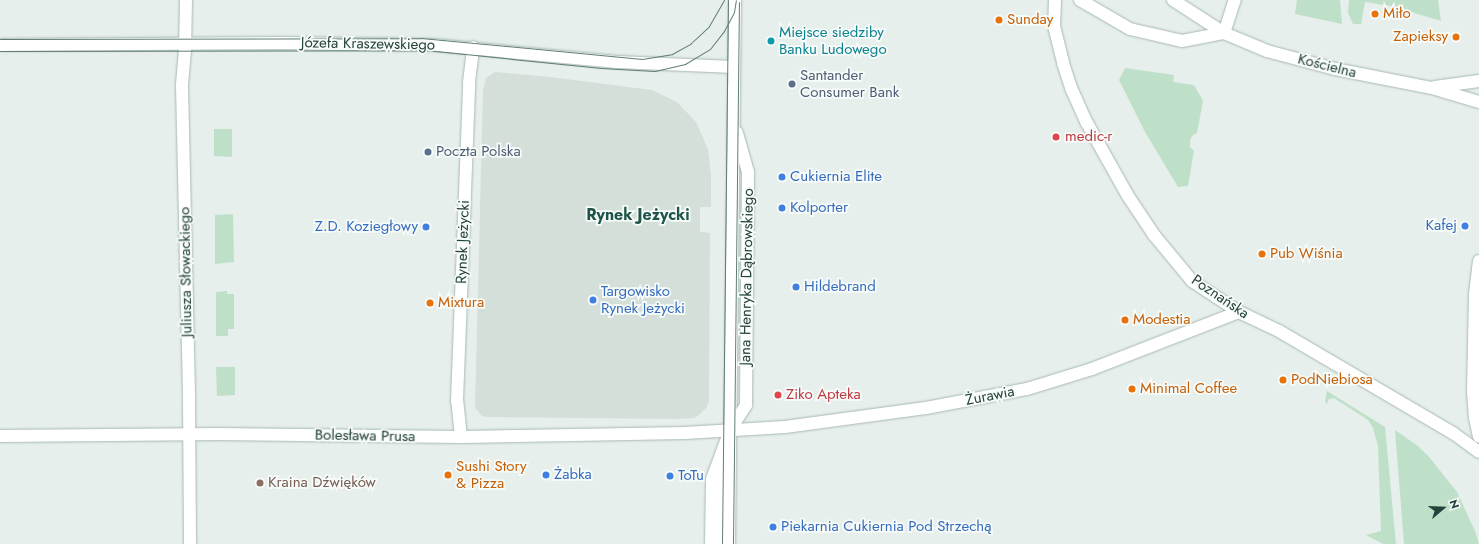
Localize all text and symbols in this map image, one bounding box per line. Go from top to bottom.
place label: Miło [1383,5,1411,23]
marker: Miło [1370,9,1380,19]
place label: Sunday [1007,11,1053,29]
marker: Sunday [994,15,1004,25]
place label: Miejsce siedziby Banku Ludowego [779,23,887,58]
place label: Zapieksy [1393,28,1448,46]
marker: Zapieksy [1451,32,1461,42]
street label: Józefa Kraszewskiego [301,34,435,54]
marker: Miejsce siedziby Banku Ludowego [766,36,776,46]
street label: Kościelna [1296,50,1358,82]
place label: Santander Consumer Bank [800,66,899,101]
marker: Santander Consumer Bank [787,79,797,89]
place label: medic-r [1065,128,1112,146]
marker: medic-r [1050,131,1062,143]
place label: Poczta Polska [436,143,521,161]
marker: Poczta Polska [423,147,433,157]
place label: Cukiernia Elite [790,168,882,186]
marker: Cukiernia Elite [777,172,787,182]
street label: Jana Henryka Dąbrowskiego [736,188,758,366]
place label: Kolporter [790,199,848,217]
street label: Rynek Jeżycki [453,200,473,284]
marker: Kolporter [777,203,787,213]
district label: Rynek Jeżycki [586,205,690,225]
street label: Juliusza Słowackiego [176,207,196,337]
place label: Kafej [1426,217,1457,235]
place label: Z.D. Koziegłowy [315,218,418,236]
marker: Kafej [1460,221,1470,231]
marker: Z.D. Koziegłowy [421,222,431,232]
place label: Pub Wiśnia [1270,245,1343,263]
marker: Pub Wiśnia [1257,249,1267,259]
street label: Poznańska [1188,271,1252,323]
place label: Hildebrand [804,278,876,296]
place label: Targowisko Rynek Jeżycki [601,282,685,317]
marker: Hildebrand [791,282,801,292]
place label: Mixtura [438,294,484,312]
marker: Targowisko Rynek Jeżycki [588,295,598,305]
marker: Mixtura [425,298,435,308]
place label: Modestia [1133,311,1190,329]
marker: Modestia [1120,315,1130,325]
place label: PodNiebiosa [1291,371,1373,389]
marker: PodNiebiosa [1278,375,1288,385]
place label: Minimal Coffee [1140,380,1237,398]
street label: Żurawia [964,382,1016,410]
marker: Minimal Coffee [1127,384,1137,394]
place label: Ziko Apteka [786,386,861,404]
marker: Ziko Apteka [773,390,783,400]
street label: Bolesława Prusa [315,426,415,446]
place label: Sushi Story & Pizza [456,457,527,492]
place label: Żabka [554,466,592,484]
place label: ToTu [678,467,704,485]
marker: Sushi Story & Pizza [443,470,453,480]
marker: Żabka [541,470,551,480]
marker: ToTu [665,471,675,481]
place label: Kraina Dźwięków [268,474,376,492]
marker: Kraina Dźwięków [255,478,265,488]
north arrow [1423,488,1463,528]
text: N [1445,497,1463,511]
place label: Piekarnia Cukiernia Pod Strzechą [781,518,991,536]
marker: Piekarnia Cukiernia Pod Strzechą [768,522,778,532]

